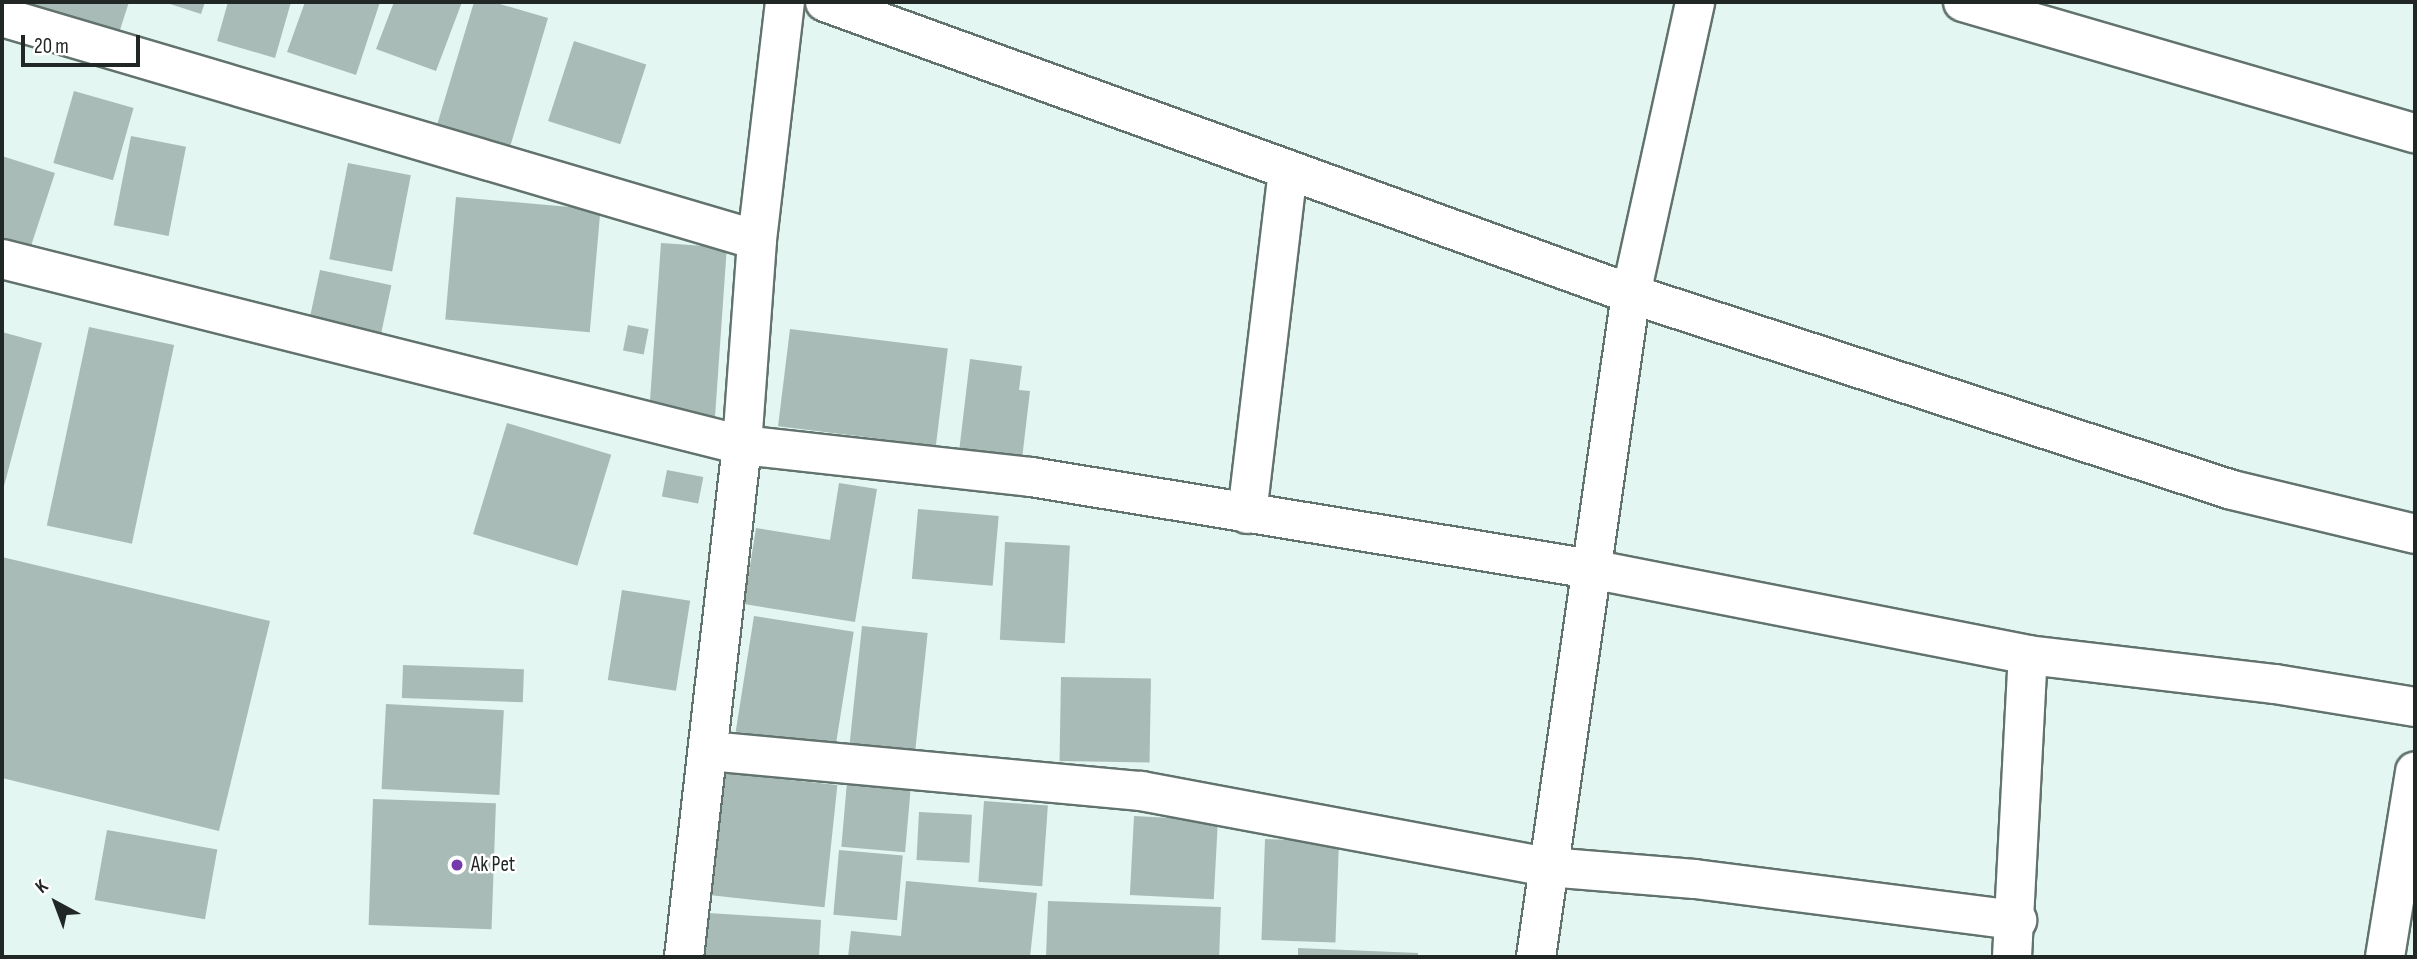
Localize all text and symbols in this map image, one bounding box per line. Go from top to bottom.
scale bar [24,21,144,65]
text: 20 m [34,34,69,59]
place label: Ak Pet [471,852,515,878]
marker: Ak Pet [449,857,465,873]
north arrow [21,868,91,938]
text: K [31,875,53,899]

